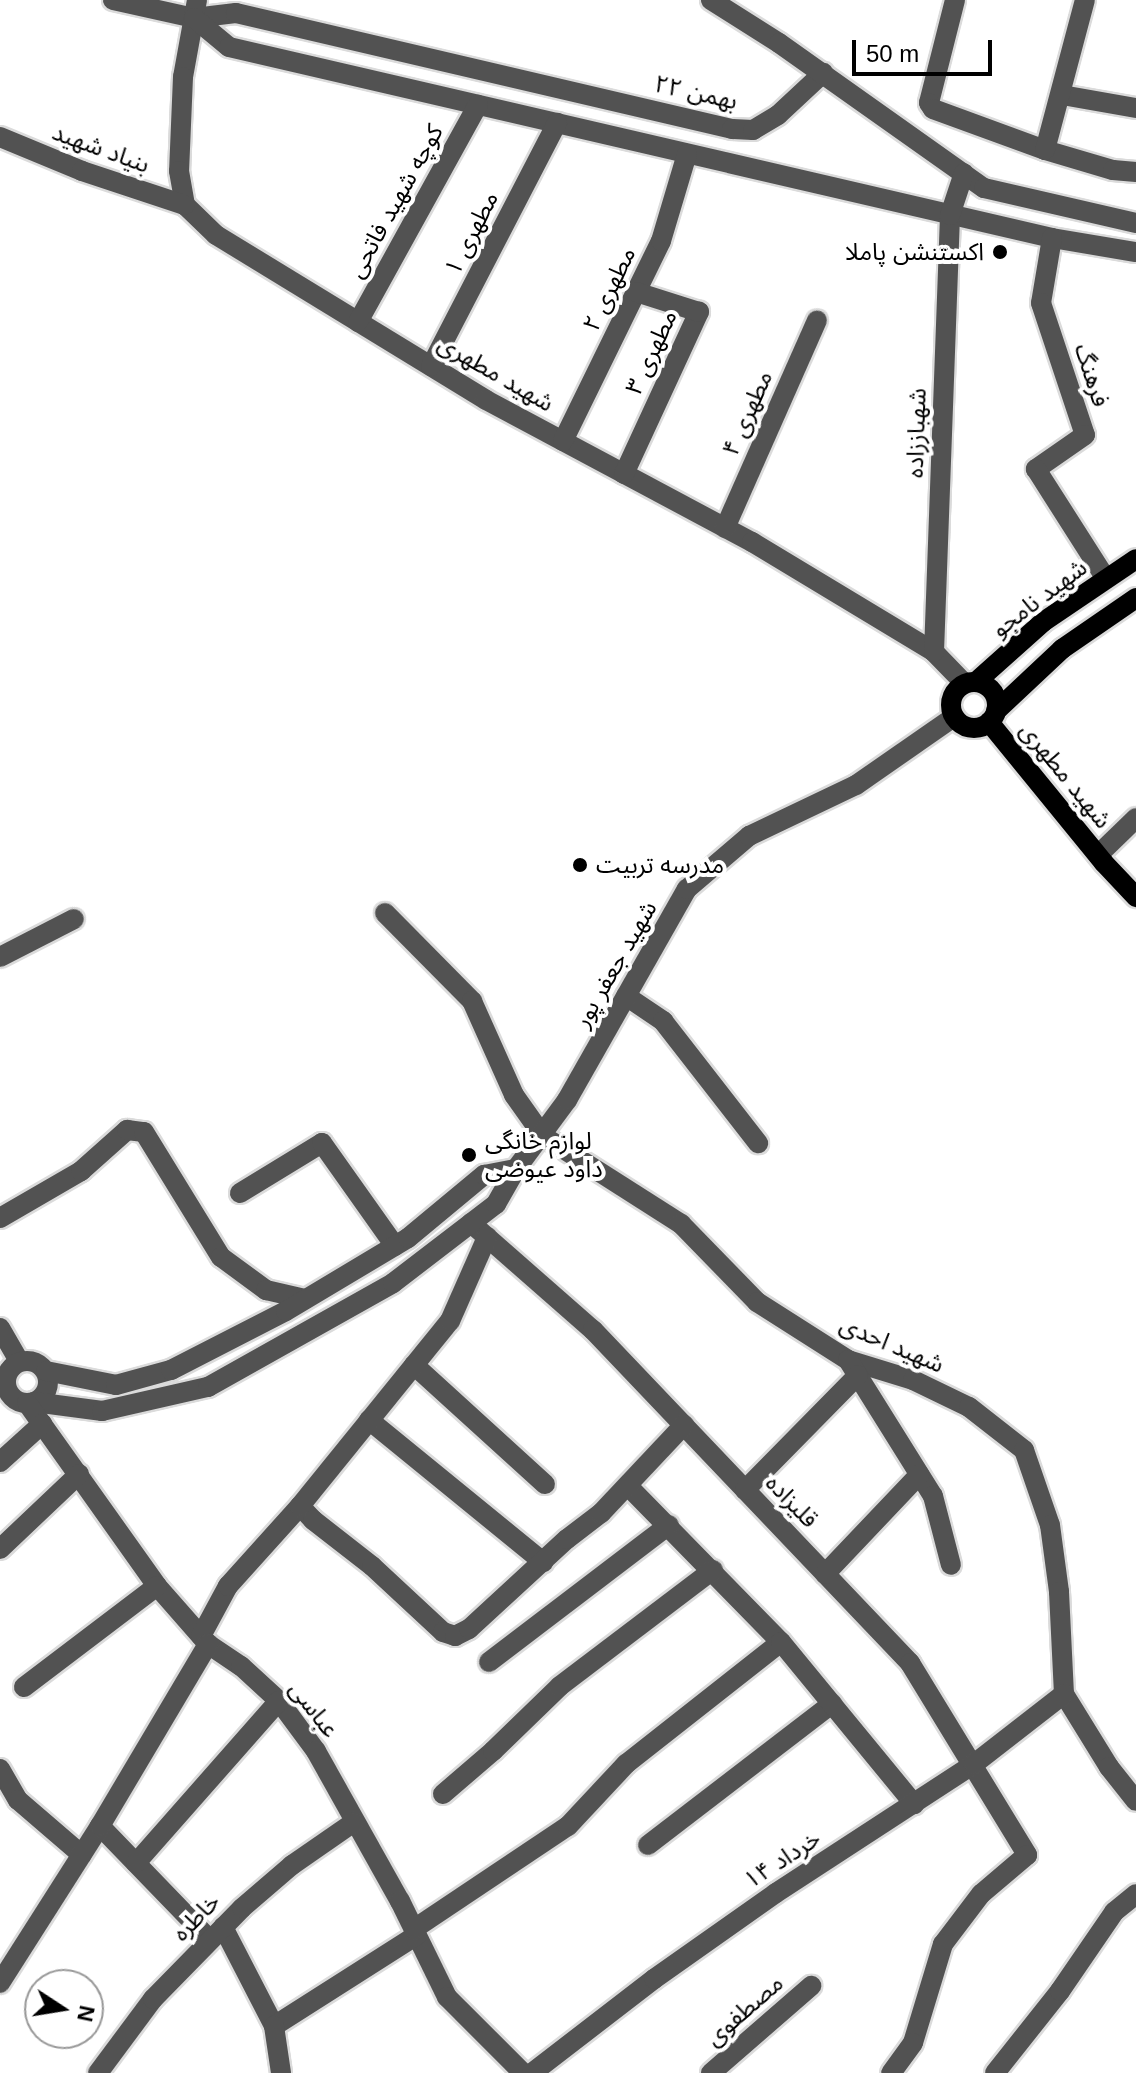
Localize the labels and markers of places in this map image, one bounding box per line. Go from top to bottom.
place label: اکستنشن پاملا [845,238,984,266]
marker: اکستنشن پاملا [991,243,1009,261]
place label: مدرسه تربیت [596,851,724,879]
marker: مدرسه تربیت [571,856,589,874]
place label: لوازم خانگی داود عیوضی [485,1127,603,1183]
marker: لوازم خانگی داود عیوضی [460,1146,478,1164]

